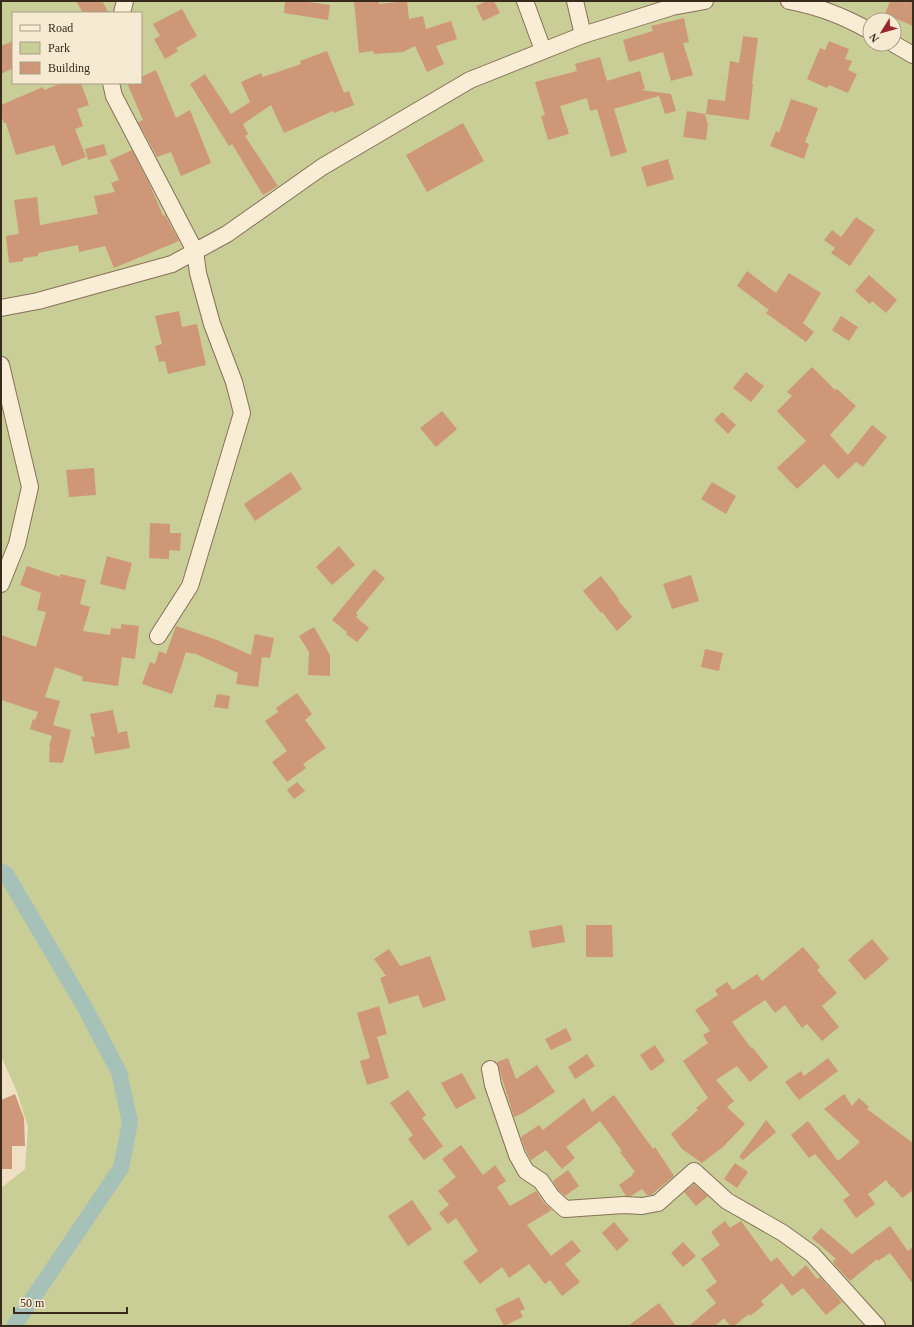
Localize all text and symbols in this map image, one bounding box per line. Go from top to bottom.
legend [12,12,142,84]
north arrow [862,12,902,52]
text: Road [48,21,73,35]
text: N [867,31,881,45]
text: Park [48,41,70,55]
text: Building [48,61,90,75]
scale bar [14,1289,127,1315]
text: 50 m [20,1296,45,1310]

